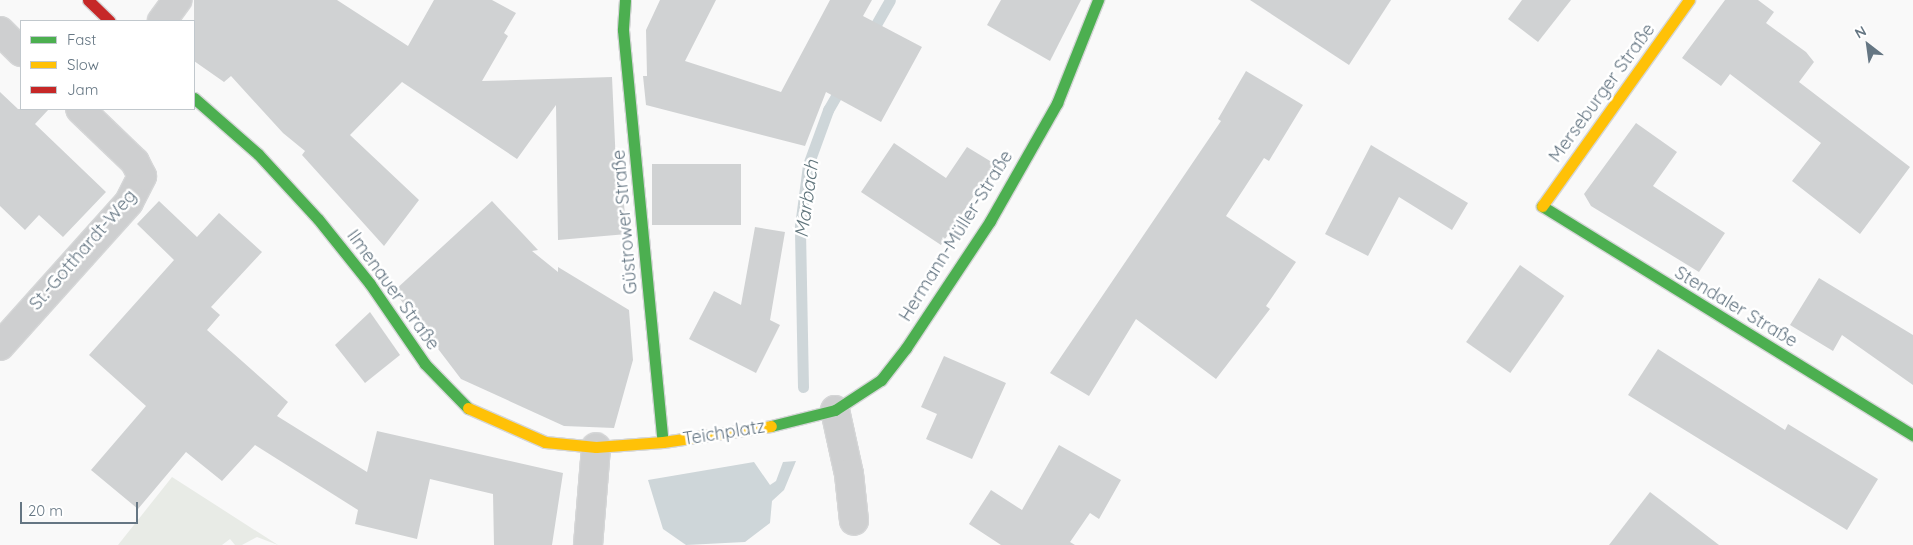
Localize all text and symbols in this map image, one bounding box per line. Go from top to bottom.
street label: Merseburger Straße [1544,19,1660,167]
legend [20,20,195,110]
north arrow [1843,20,1893,70]
text: N [1852,22,1869,42]
text: Fast [67,30,96,49]
text: Slow [67,55,99,74]
text: Jam [67,80,98,99]
street label: Hermann-Müller-Straße [895,147,1017,325]
street label: Güstrower Straße [608,149,642,295]
water label: Marbach [790,159,824,239]
street label: St.-Gotthardt-Weg [25,185,141,315]
street label: Ilmenauer Straße [342,226,444,354]
street label: Stendaler Straße [1671,262,1801,352]
street label: Teichplatz [681,416,767,450]
scale bar [22,492,140,524]
text: 20 m [28,501,63,520]

